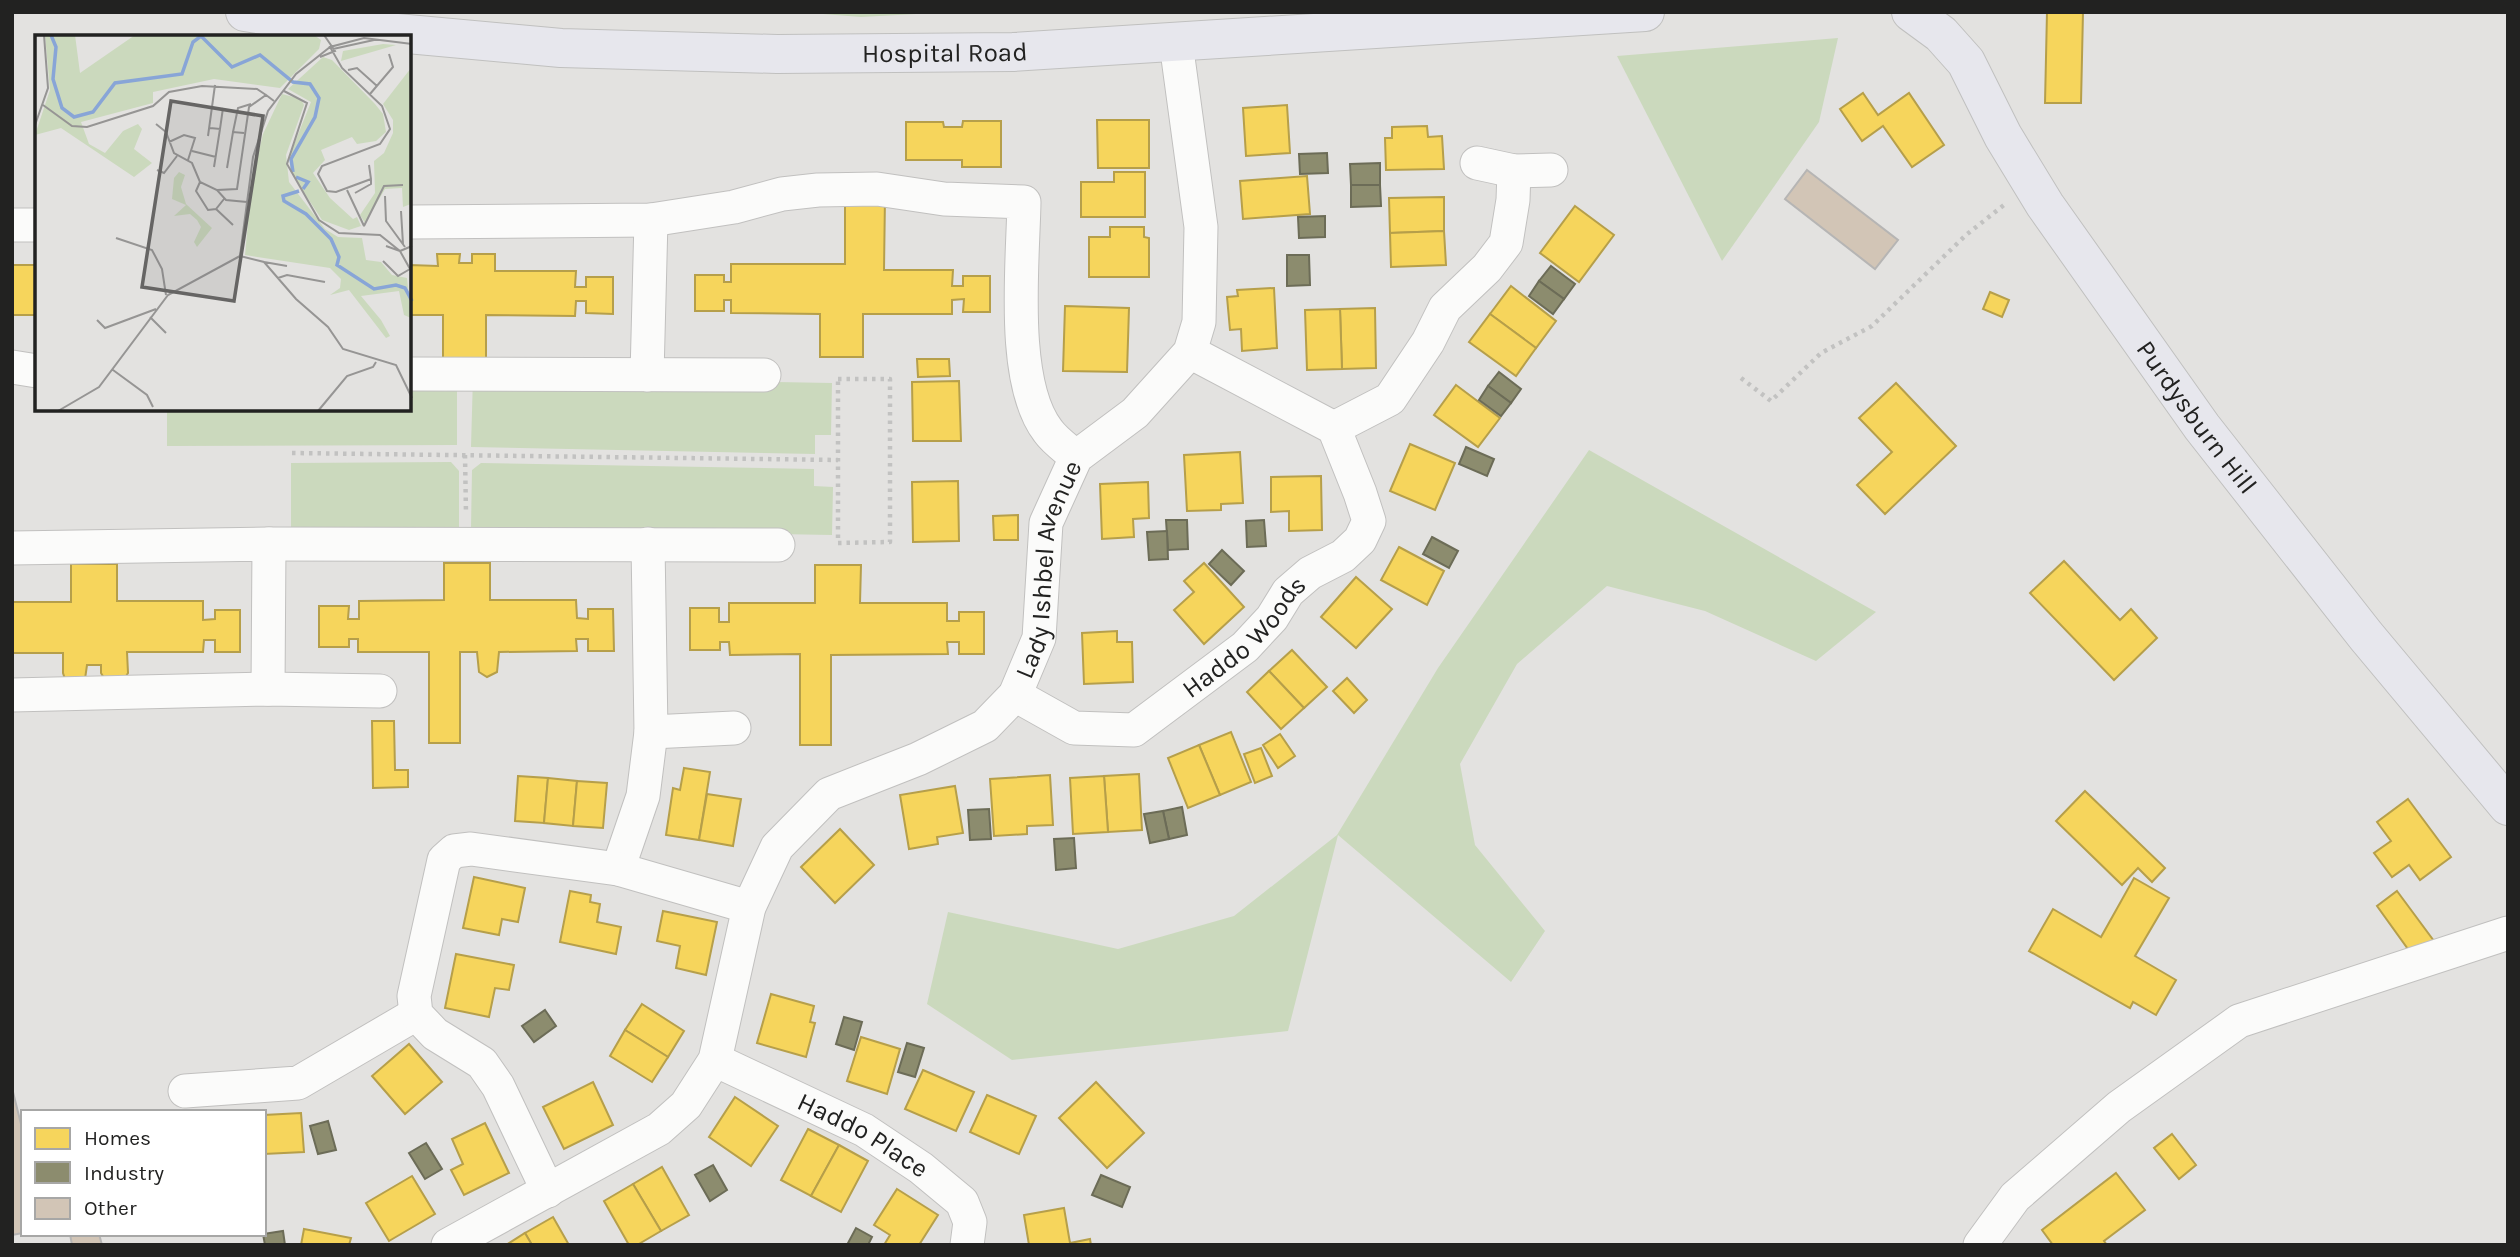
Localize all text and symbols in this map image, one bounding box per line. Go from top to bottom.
inset map [35,35,411,411]
street label: Hospital Road [862,36,1028,69]
street label: Purdysburn Hill [2130,334,2264,500]
street label: Lady Ishbel Avenue [1008,455,1088,683]
street label: Haddo Woods [1176,568,1312,704]
street label: Haddo Place [793,1086,934,1184]
legend [21,1110,266,1236]
text: Homes [84,1126,151,1150]
text: Industry [84,1161,164,1185]
text: Other [84,1196,137,1220]

